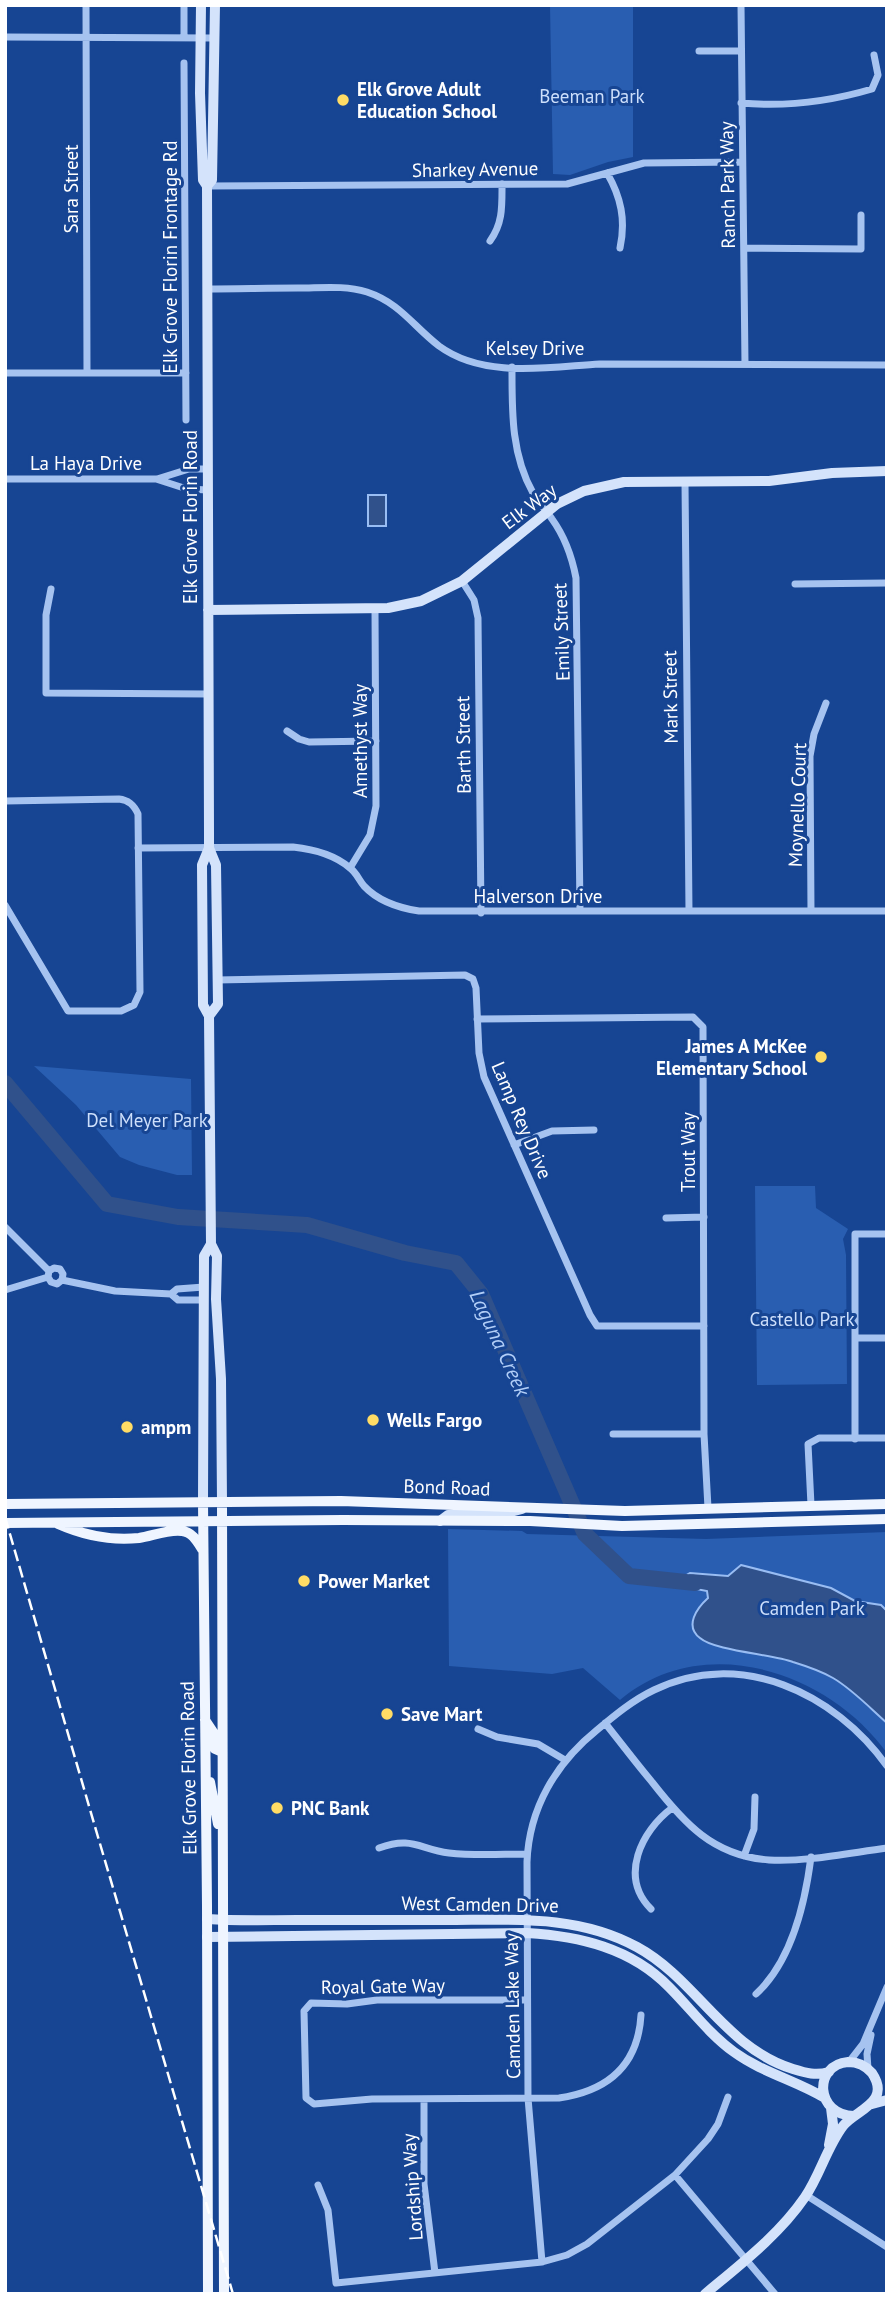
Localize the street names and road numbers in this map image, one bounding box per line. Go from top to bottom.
street label: Ranch Park Way [714,121,740,249]
street label: Elk Grove Florin Frontage Rd [158,141,182,373]
street label: Sara Street [59,144,83,234]
street label: Sharkey Avenue [412,156,538,182]
street label: Kelsey Drive [486,336,584,360]
street label: Elk Grove Florin Road [178,430,202,604]
street label: La Haya Drive [30,451,142,475]
street label: Elk Way [497,478,561,534]
street label: Emily Street [547,582,575,681]
street label: Mark Street [657,650,683,744]
street label: Amethyst Way [348,684,372,798]
street label: Barth Street [450,695,476,794]
street label: Moynello Court [783,742,811,868]
street label: Halverson Drive [473,884,603,908]
street label: Lamp Rey Drive [487,1058,557,1182]
street label: Trout Way [676,1112,700,1192]
street label: Bond Road [403,1473,491,1501]
street label: Elk Grove Florin Road [174,1681,202,1855]
street label: West Camden Drive [401,1891,559,1917]
street label: Camden Lake Way [499,1933,525,2079]
street label: Royal Gate Way [321,1973,445,1999]
street label: Lordship Way [396,2133,428,2241]

